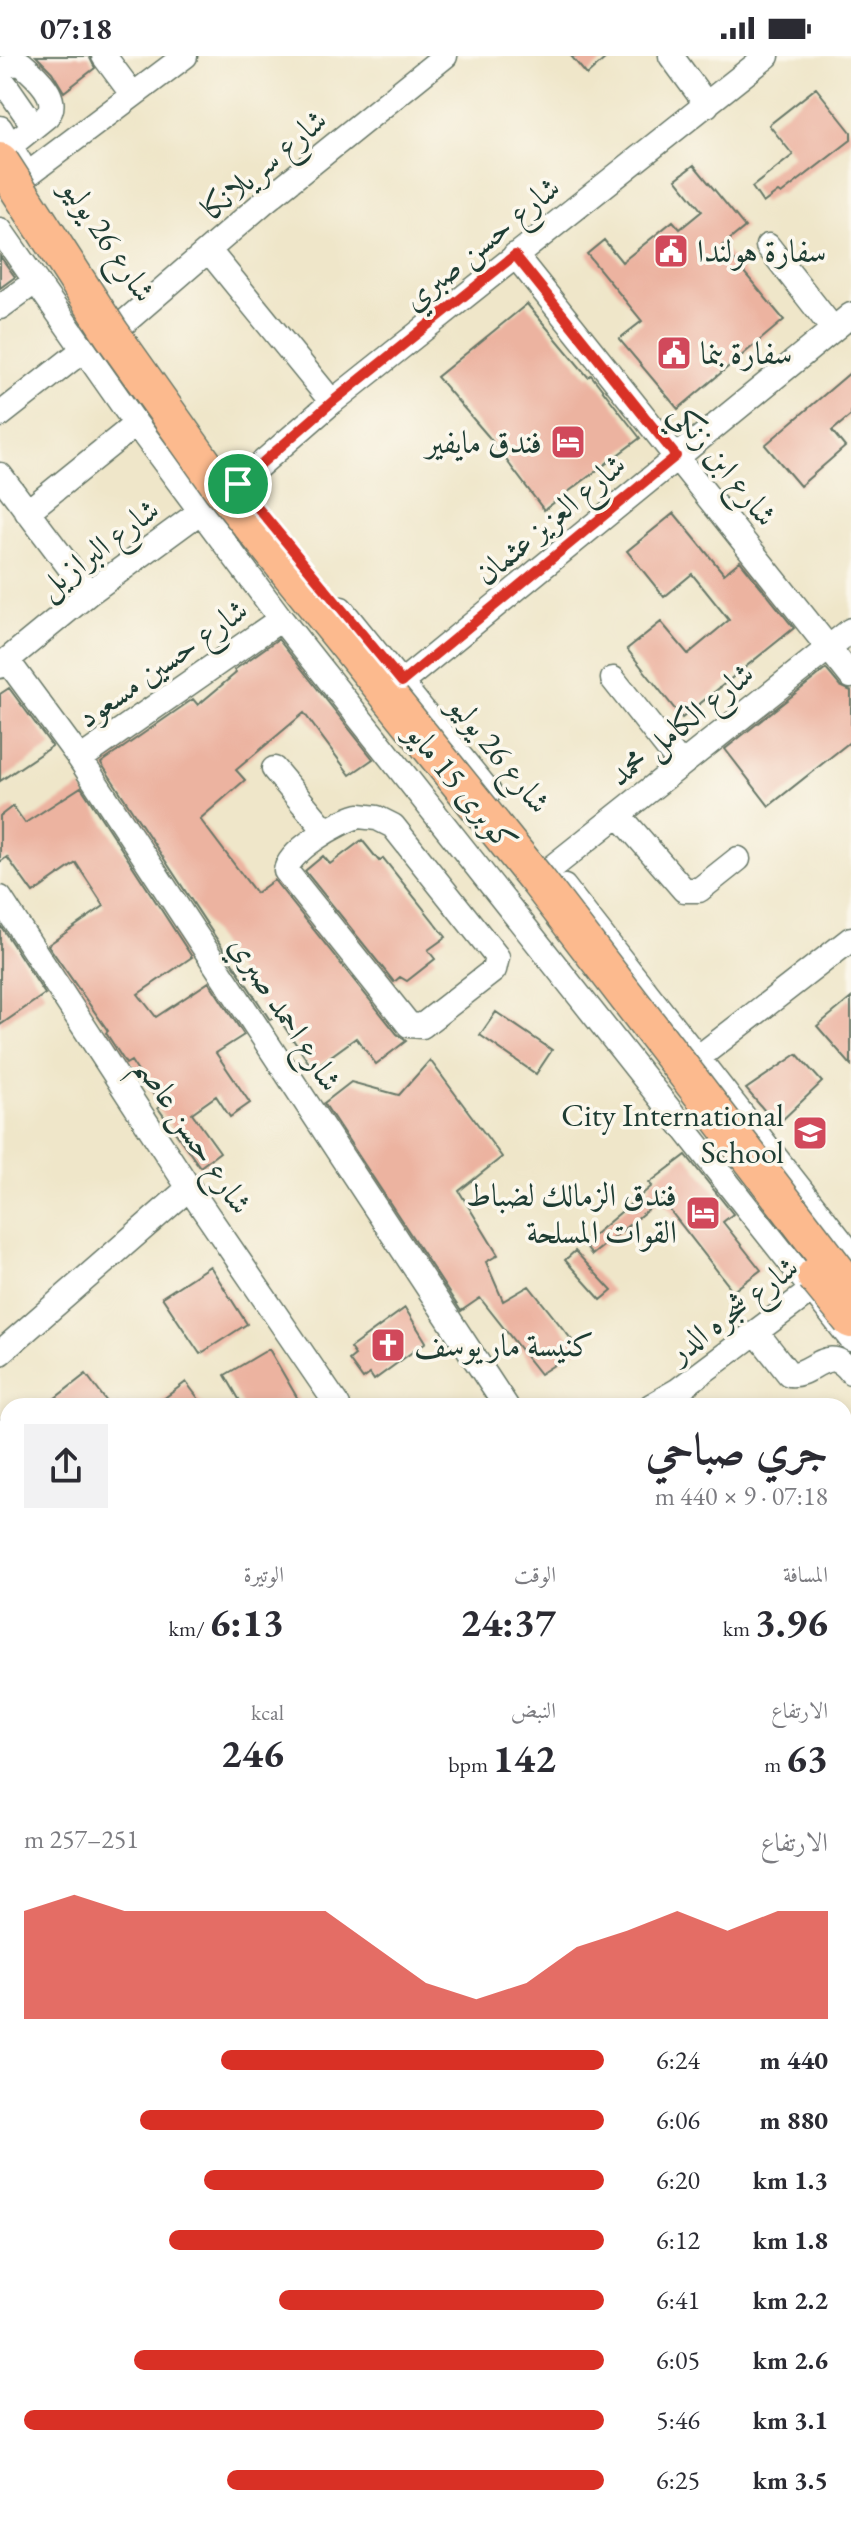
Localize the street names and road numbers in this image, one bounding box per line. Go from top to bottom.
street label: شارع سريلانكا [192,99,339,233]
street label: شارع حسن صبري [393,166,572,324]
street label: شارع 26 يوليو [46,167,166,313]
street label: شارع ابن زنكي [655,393,787,540]
street label: شارع العزيز عثمان [466,443,638,599]
street label: شارع البرازيل [29,488,171,612]
street label: شارع حسين مسعود [68,589,259,742]
street label: شارع الكامل محمد [600,653,766,800]
street label: شارع 26 يوليو [433,684,561,826]
street label: كوبرى 15 مايو [395,711,527,860]
street label: شارع احمد صبري [215,927,352,1102]
street label: شارع حسن عاصم [117,1048,262,1228]
street label: شارع شجره الدر [657,1246,810,1379]

